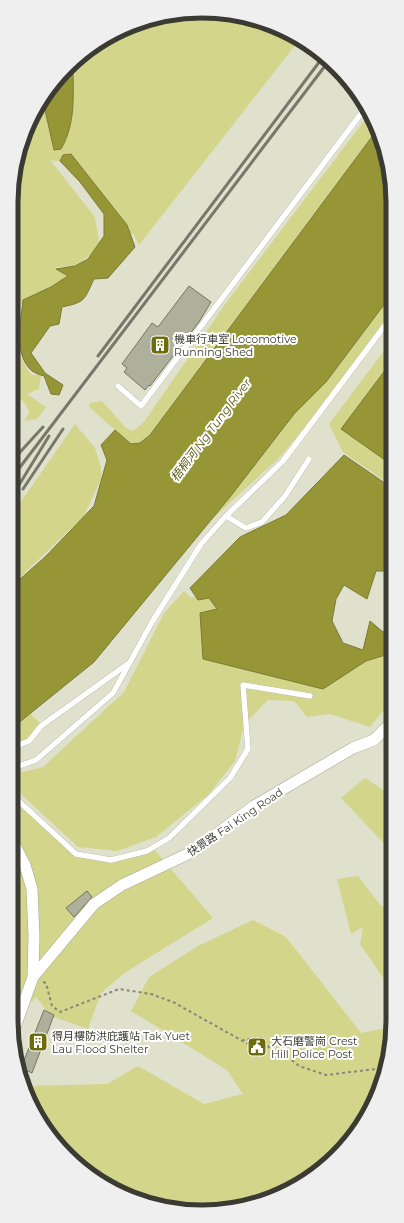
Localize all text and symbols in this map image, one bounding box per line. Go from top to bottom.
place label: 機車行車室 Locomotive Running Shed [174,332,297,359]
building icon: 機車行車室 Locomotive Running Shed [149,334,171,356]
water label: 梧桐河 Ng Tung River [167,375,254,484]
street label: 快景路 Fai King Road [185,785,285,859]
place label: 得月樓防洪庇護站 Tak Yuet Lau Flood Shelter [52,1029,190,1056]
building icon: 得月樓防洪庇護站 Tak Yuet Lau Flood Shelter [27,1031,49,1053]
place label: 大石磨警崗 Crest Hill Police Post [271,1034,358,1061]
public building icon: 大石磨警崗 Crest Hill Police Post [246,1036,268,1058]

